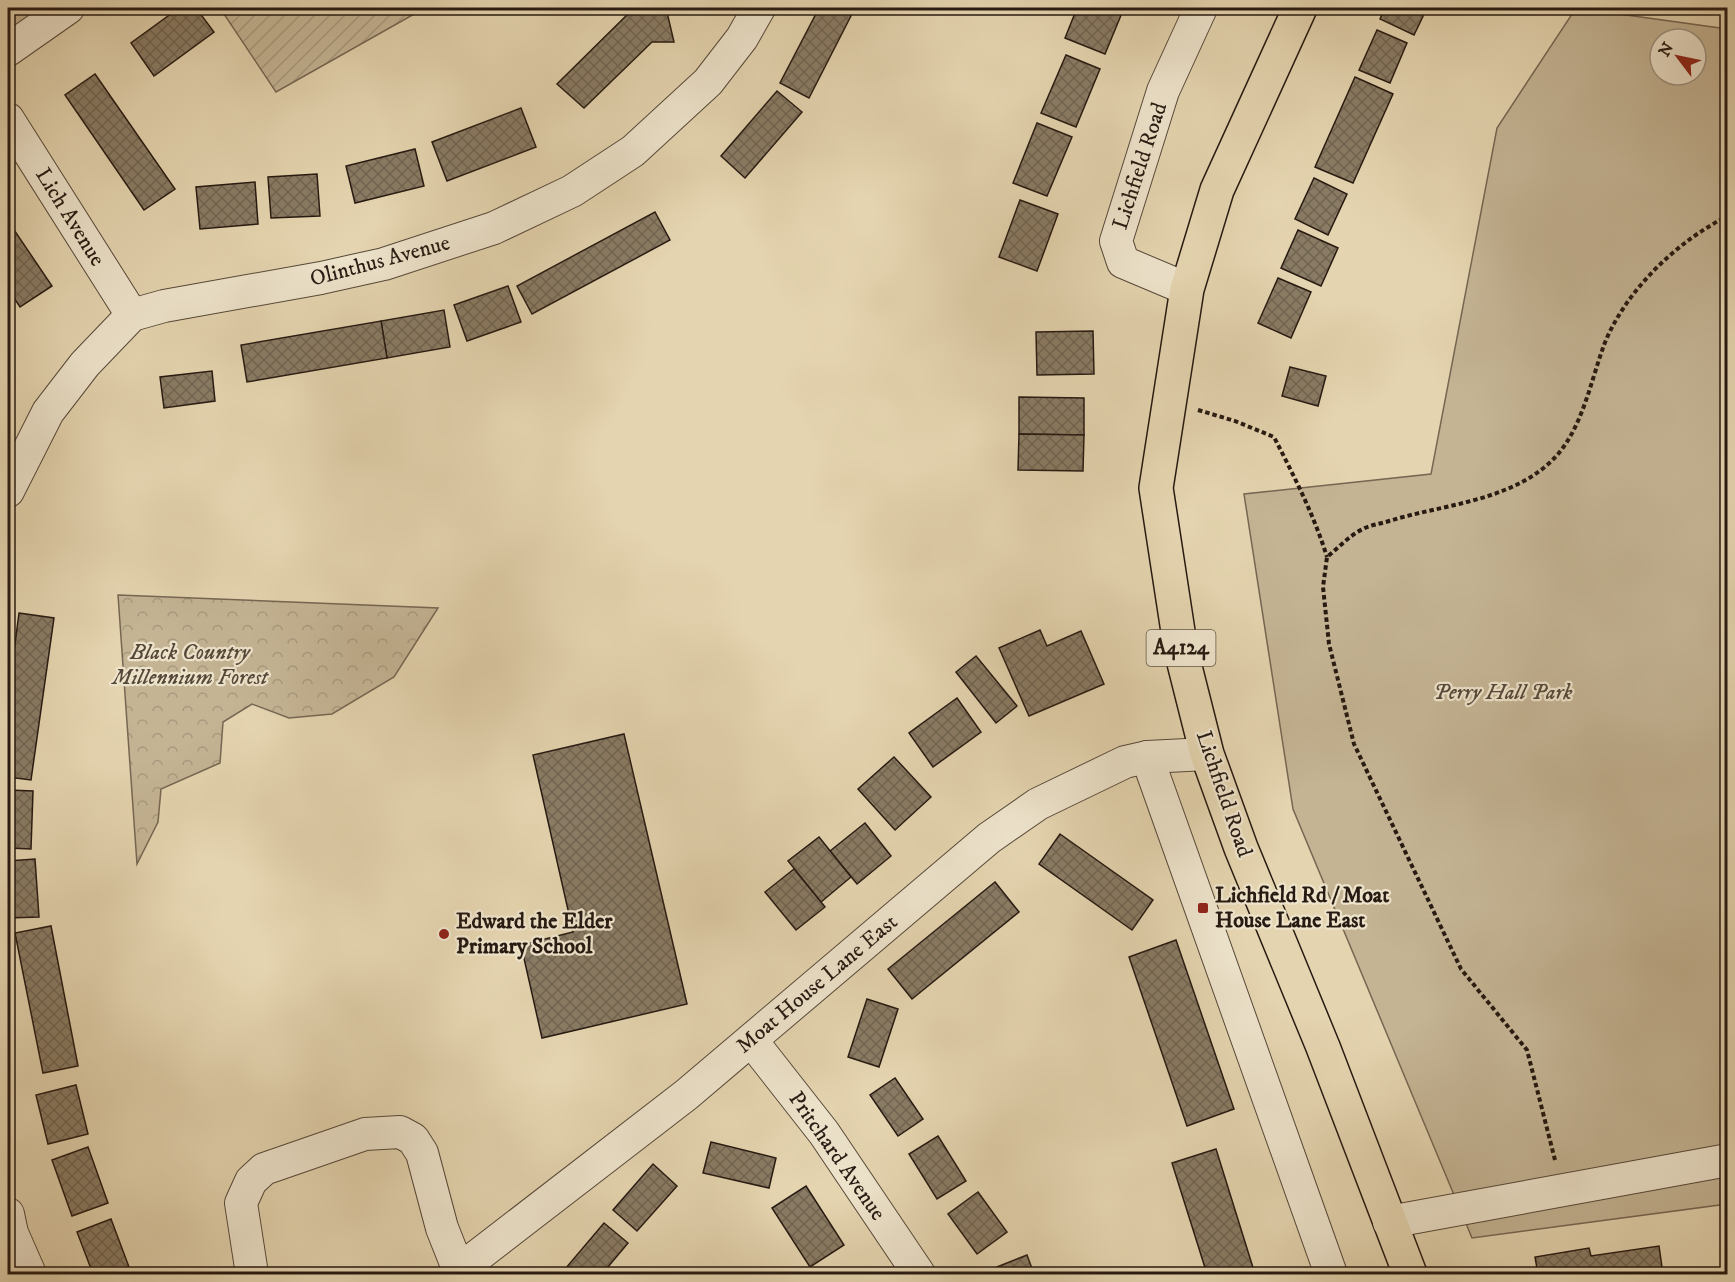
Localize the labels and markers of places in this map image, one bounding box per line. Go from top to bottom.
place label: Lichfield Rd / Moat House Lane East [1215,882,1389,934]
marker: Lichfield Rd / Moat House Lane East [1196,901,1210,915]
place label: Edward the Elder Primary School [456,908,613,960]
marker: Edward the Elder Primary School [437,927,451,941]

